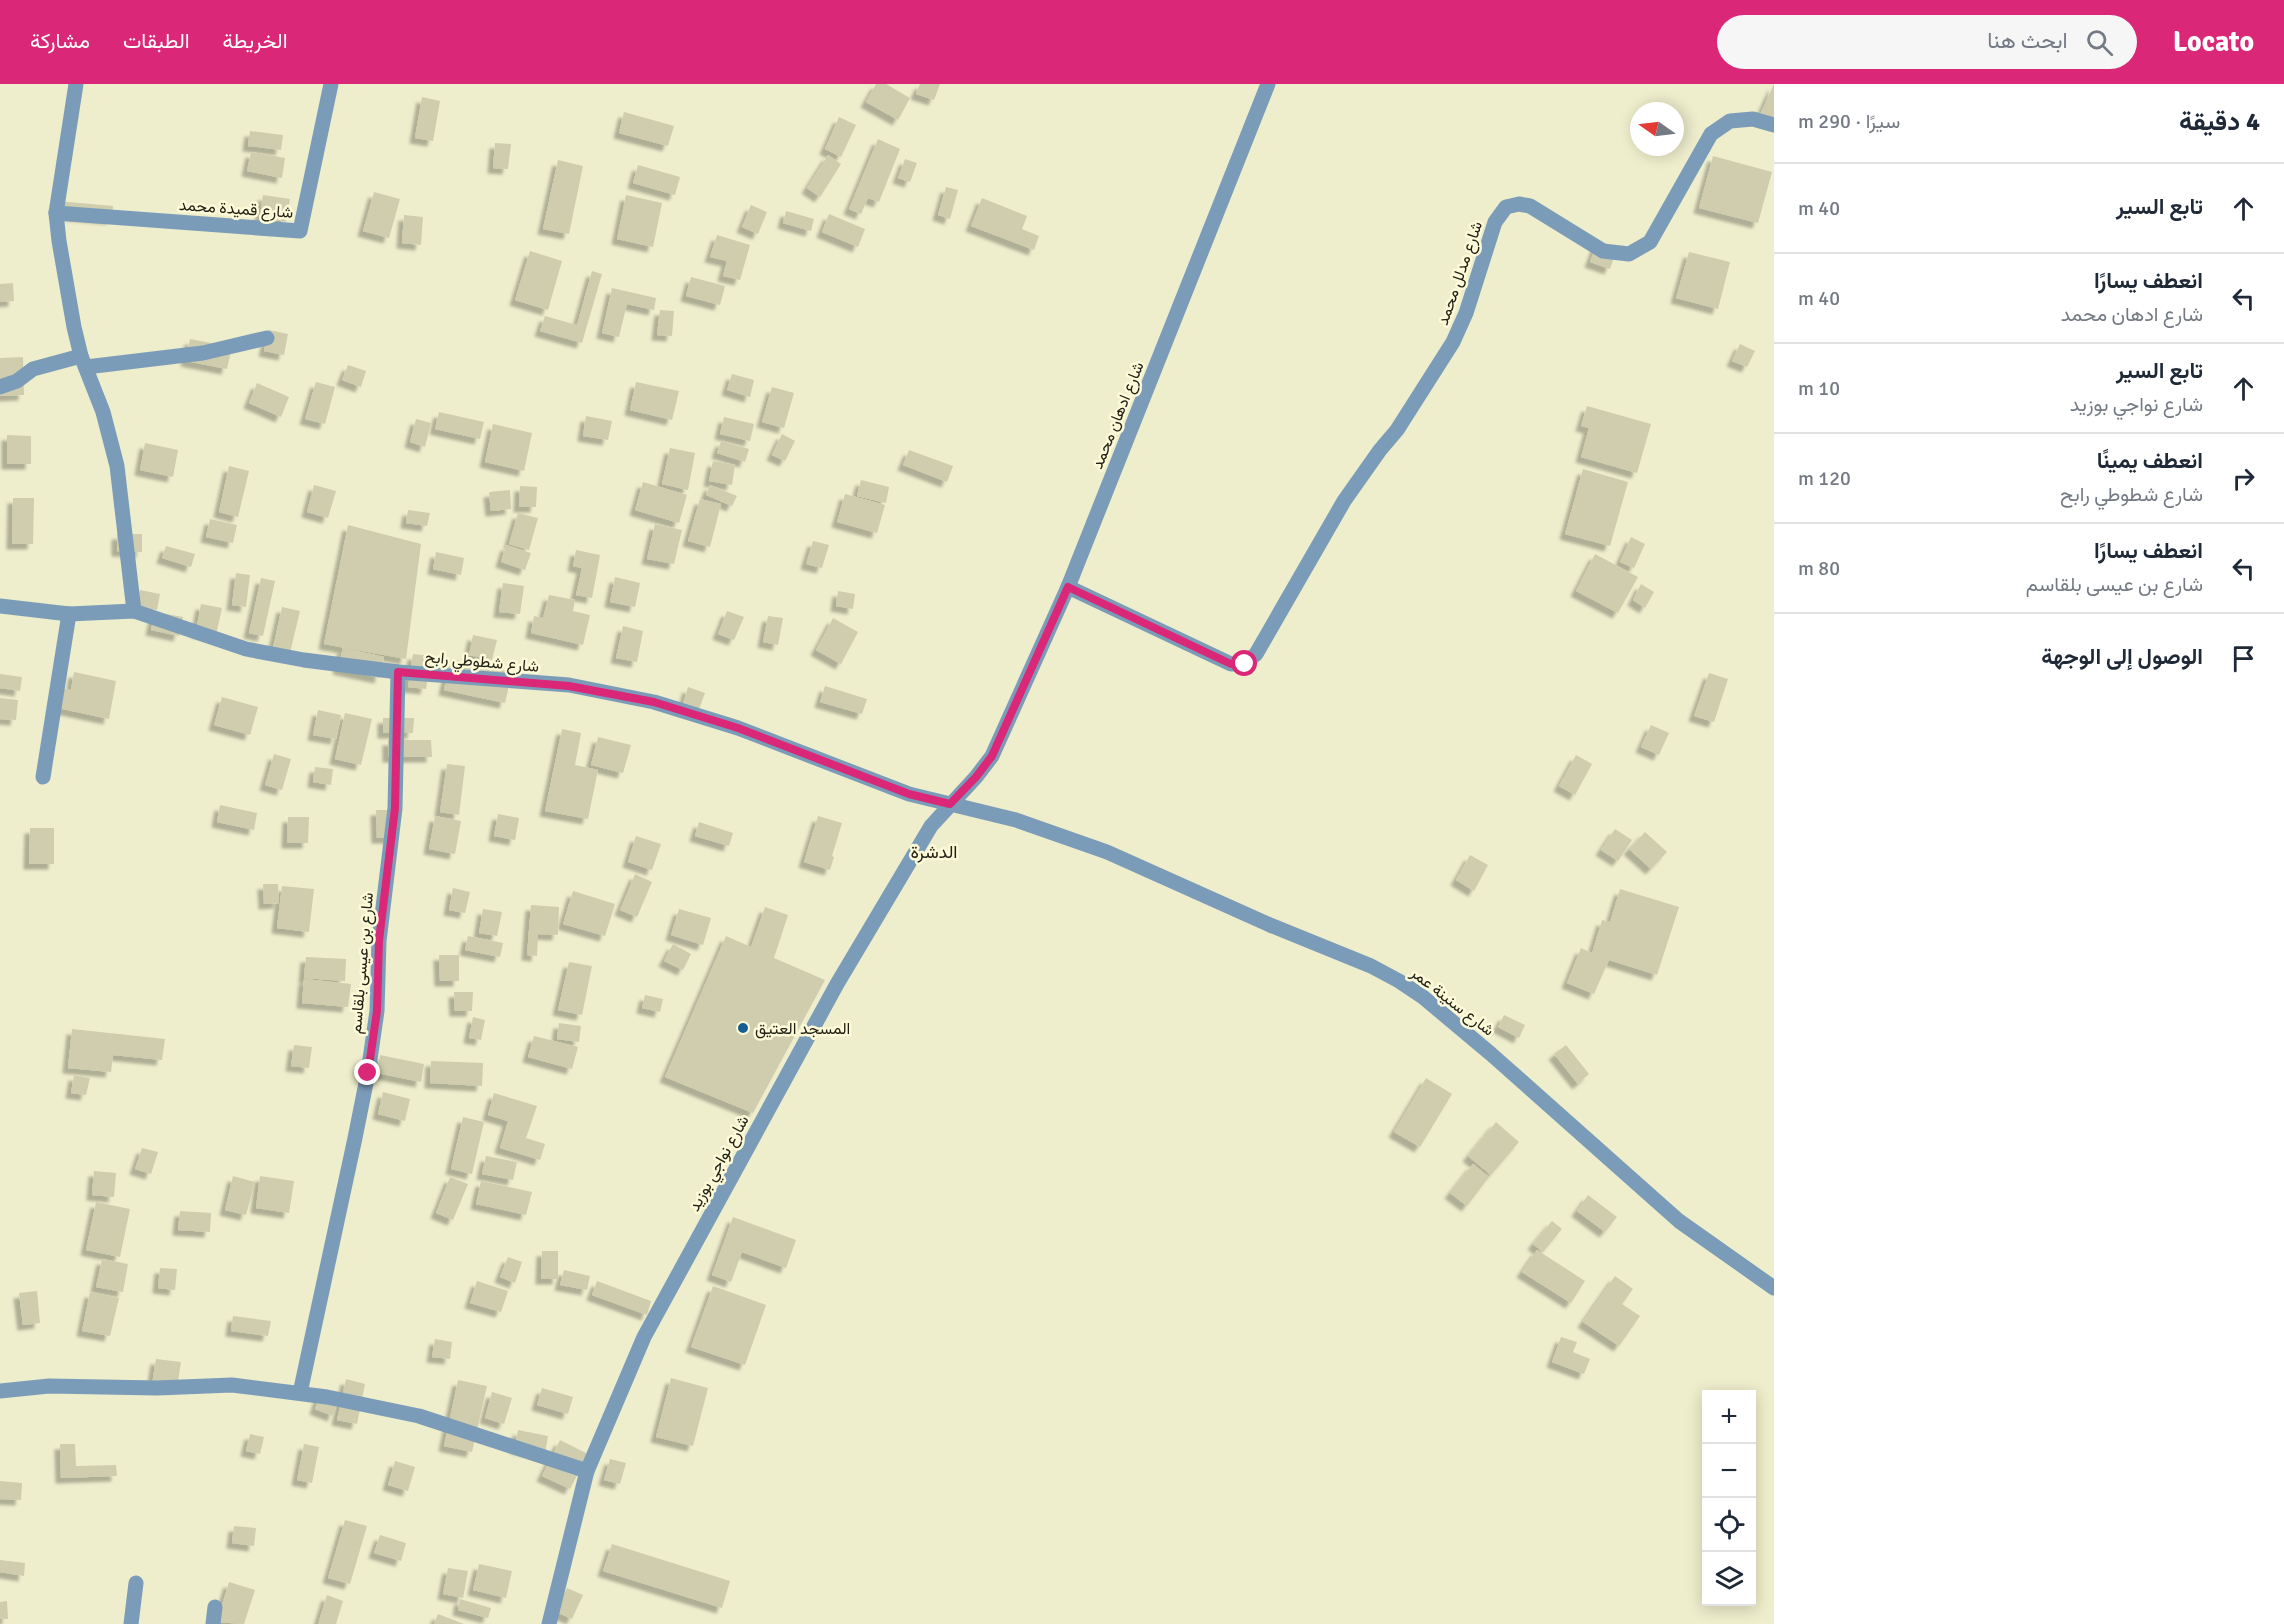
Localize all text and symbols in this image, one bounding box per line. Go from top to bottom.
search box [1717,15,2137,69]
text: Locato [2173,25,2254,59]
icon: search [2083,26,2116,59]
text: ابحث هنا [1987,27,2068,54]
text: مشاركة [30,28,90,54]
text: الطبقات [123,28,190,54]
text: الخريطة [223,28,288,54]
north arrow [1630,102,1684,156]
text: 4 دقيقة [2179,106,2260,138]
text: سيرًا · 290 m [1798,109,1900,134]
icon: ahead [2227,192,2260,225]
text: تابع السير [2116,193,2203,220]
street label: شارع قميدة محمد [178,195,294,224]
text: 40 m [1798,196,1840,221]
street label: شارع مدلل محمد [1433,219,1488,328]
text: انعطف يسارًا [2094,267,2203,294]
icon: left [2227,282,2260,315]
text: 40 m [1798,286,1840,311]
text: شارع ادهان محمد [2061,302,2203,327]
text: تابع السير [2116,357,2203,384]
street label: شارع ادهان محمد [1087,359,1149,472]
icon: ahead [2227,372,2260,405]
text: 10 m [1798,376,1840,401]
text: شارع نواجي بوزيد [2070,392,2203,417]
text: انعطف يمينًا [2097,447,2203,474]
icon: right [2227,462,2260,495]
text: 120 m [1798,466,1851,491]
text: شارع شطوطي رابح [2060,482,2203,507]
text: انعطف يسارًا [2094,537,2203,564]
icon: left [2227,552,2260,585]
text: 80 m [1798,556,1840,581]
text: شارع بن عيسى بلقاسم [2026,572,2203,597]
icon: arrive [2227,642,2260,675]
text: الوصول إلى الوجهة [2041,643,2203,670]
street label: شارع شطوطي رابح [424,647,540,680]
route start [1231,650,1257,676]
district label: الدشرة [910,841,958,863]
street label: شارع بن عيسى بلقاسم [346,892,379,1035]
street label: شارع سنينة عمر [1405,962,1498,1041]
place label: المسجد العتيق [755,1019,850,1039]
marker: المسجد العتيق [736,1021,750,1035]
route end [354,1059,380,1085]
street label: شارع نواجي بوزيد [684,1112,756,1216]
map controls [1702,1390,1756,1606]
button: + [1702,1390,1756,1444]
button: − [1702,1444,1756,1498]
button: locate [1702,1498,1756,1552]
button: layers [1702,1552,1756,1606]

